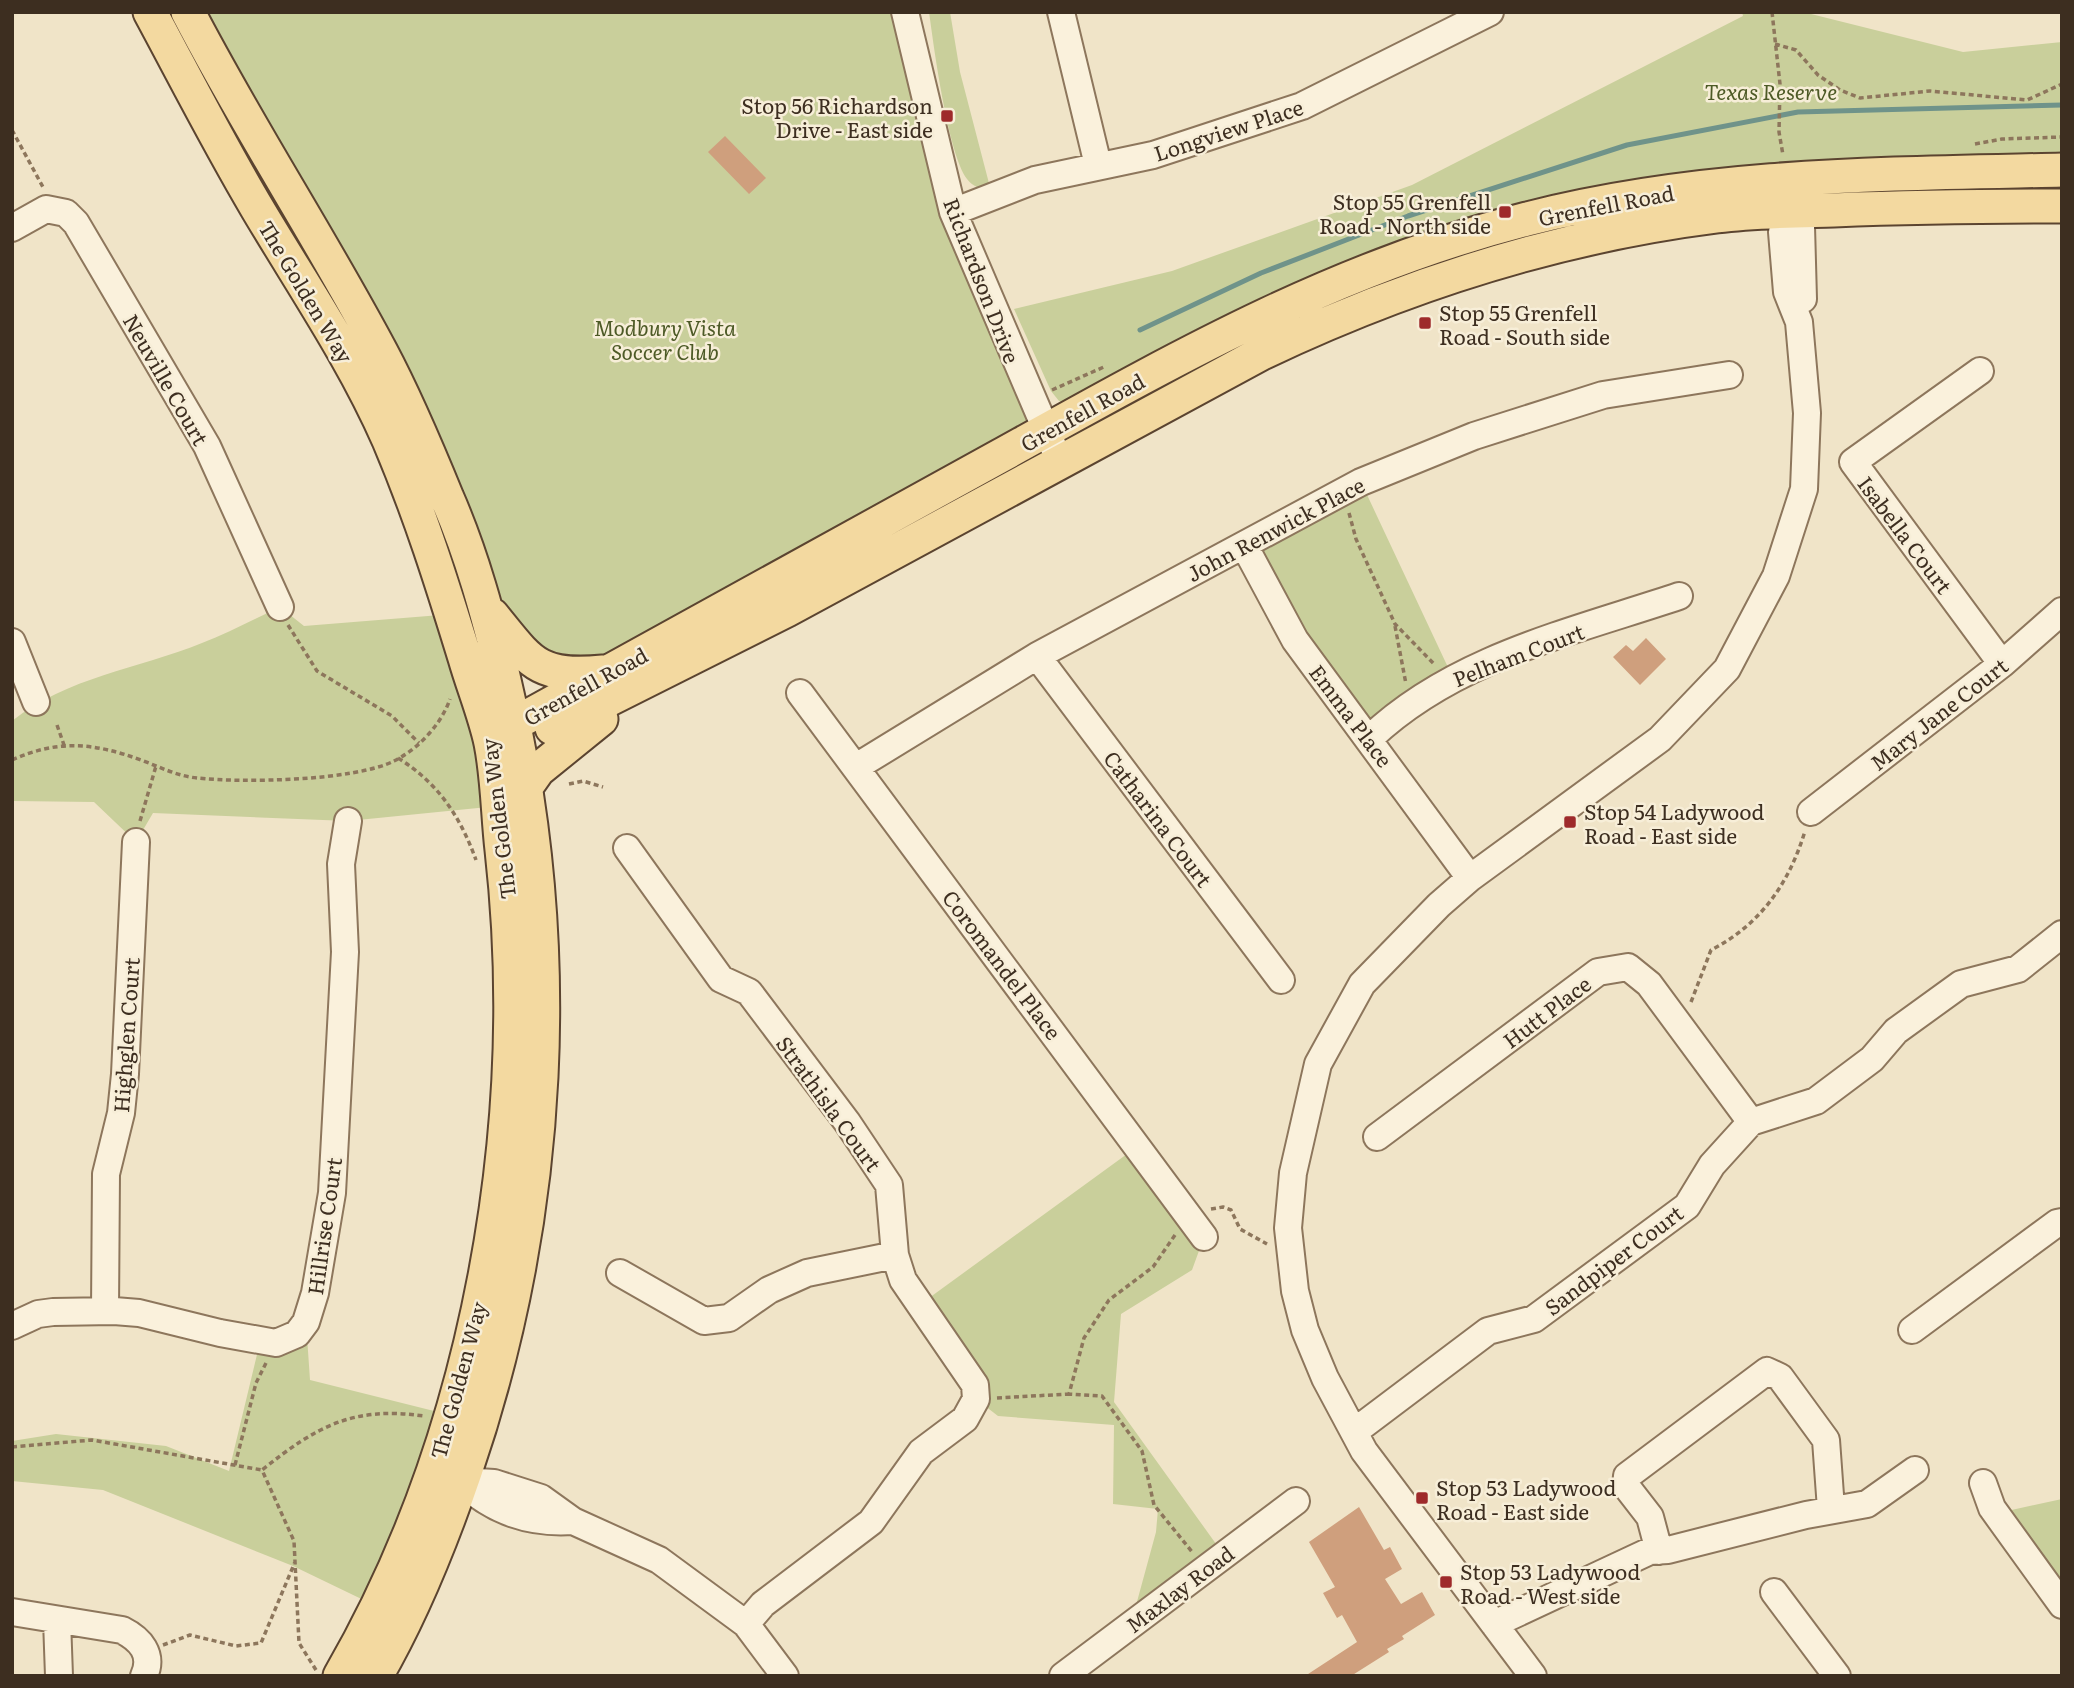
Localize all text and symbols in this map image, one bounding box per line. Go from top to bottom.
park label: Texas Reserve [1705,75,1837,106]
place label: Stop 56 Richardson Drive - East side [741,89,933,144]
street label: Longview Place [1149,90,1307,168]
marker: Stop 56 Richardson Drive - East side [939,108,955,124]
street label: Grenfell Road [1535,176,1677,232]
place label: Stop 55 Grenfell Road - North side [1319,185,1491,240]
street label: Richardson Drive [937,193,1029,367]
marker: Stop 55 Grenfell Road - North side [1497,204,1513,220]
street label: The Golden Way [252,214,362,369]
place label: Stop 55 Grenfell Road - South side [1439,296,1610,351]
street label: Neuville Court [117,308,217,451]
park label: Modbury Vista Soccer Club [594,311,736,366]
marker: Stop 55 Grenfell Road - South side [1417,315,1433,331]
street label: Grenfell Road [1014,364,1150,458]
street label: John Renwick Place [1180,468,1370,588]
street label: Isabella Court [1851,469,1961,600]
street label: Pelham Court [1448,615,1589,693]
street label: Grenfell Road [517,638,653,732]
street label: Mary Jane Court [1862,649,2014,777]
street label: Emma Place [1303,657,1401,773]
street label: The Golden Way [472,736,522,901]
street label: Catharina Court [1097,743,1221,893]
place label: Stop 54 Ladywood Road - East side [1584,795,1765,850]
marker: Stop 54 Ladywood Road - East side [1562,814,1578,830]
street label: Coromandel Place [936,883,1070,1045]
street label: Highglen Court [104,956,146,1114]
street label: Hutt Place [1495,968,1597,1054]
street label: Strathisla Court [770,1029,890,1178]
street label: Hillrise Court [298,1155,348,1297]
street label: Sandpiper Court [1537,1196,1689,1321]
street label: The Golden Way [421,1297,493,1462]
place label: Stop 53 Ladywood Road - East side [1436,1471,1616,1526]
marker: Stop 53 Ladywood Road - East side [1414,1490,1430,1506]
street label: Maxlay Road [1118,1537,1240,1639]
place label: Stop 53 Ladywood Road - West side [1460,1555,1640,1610]
marker: Stop 53 Ladywood Road - West side [1438,1574,1454,1590]

